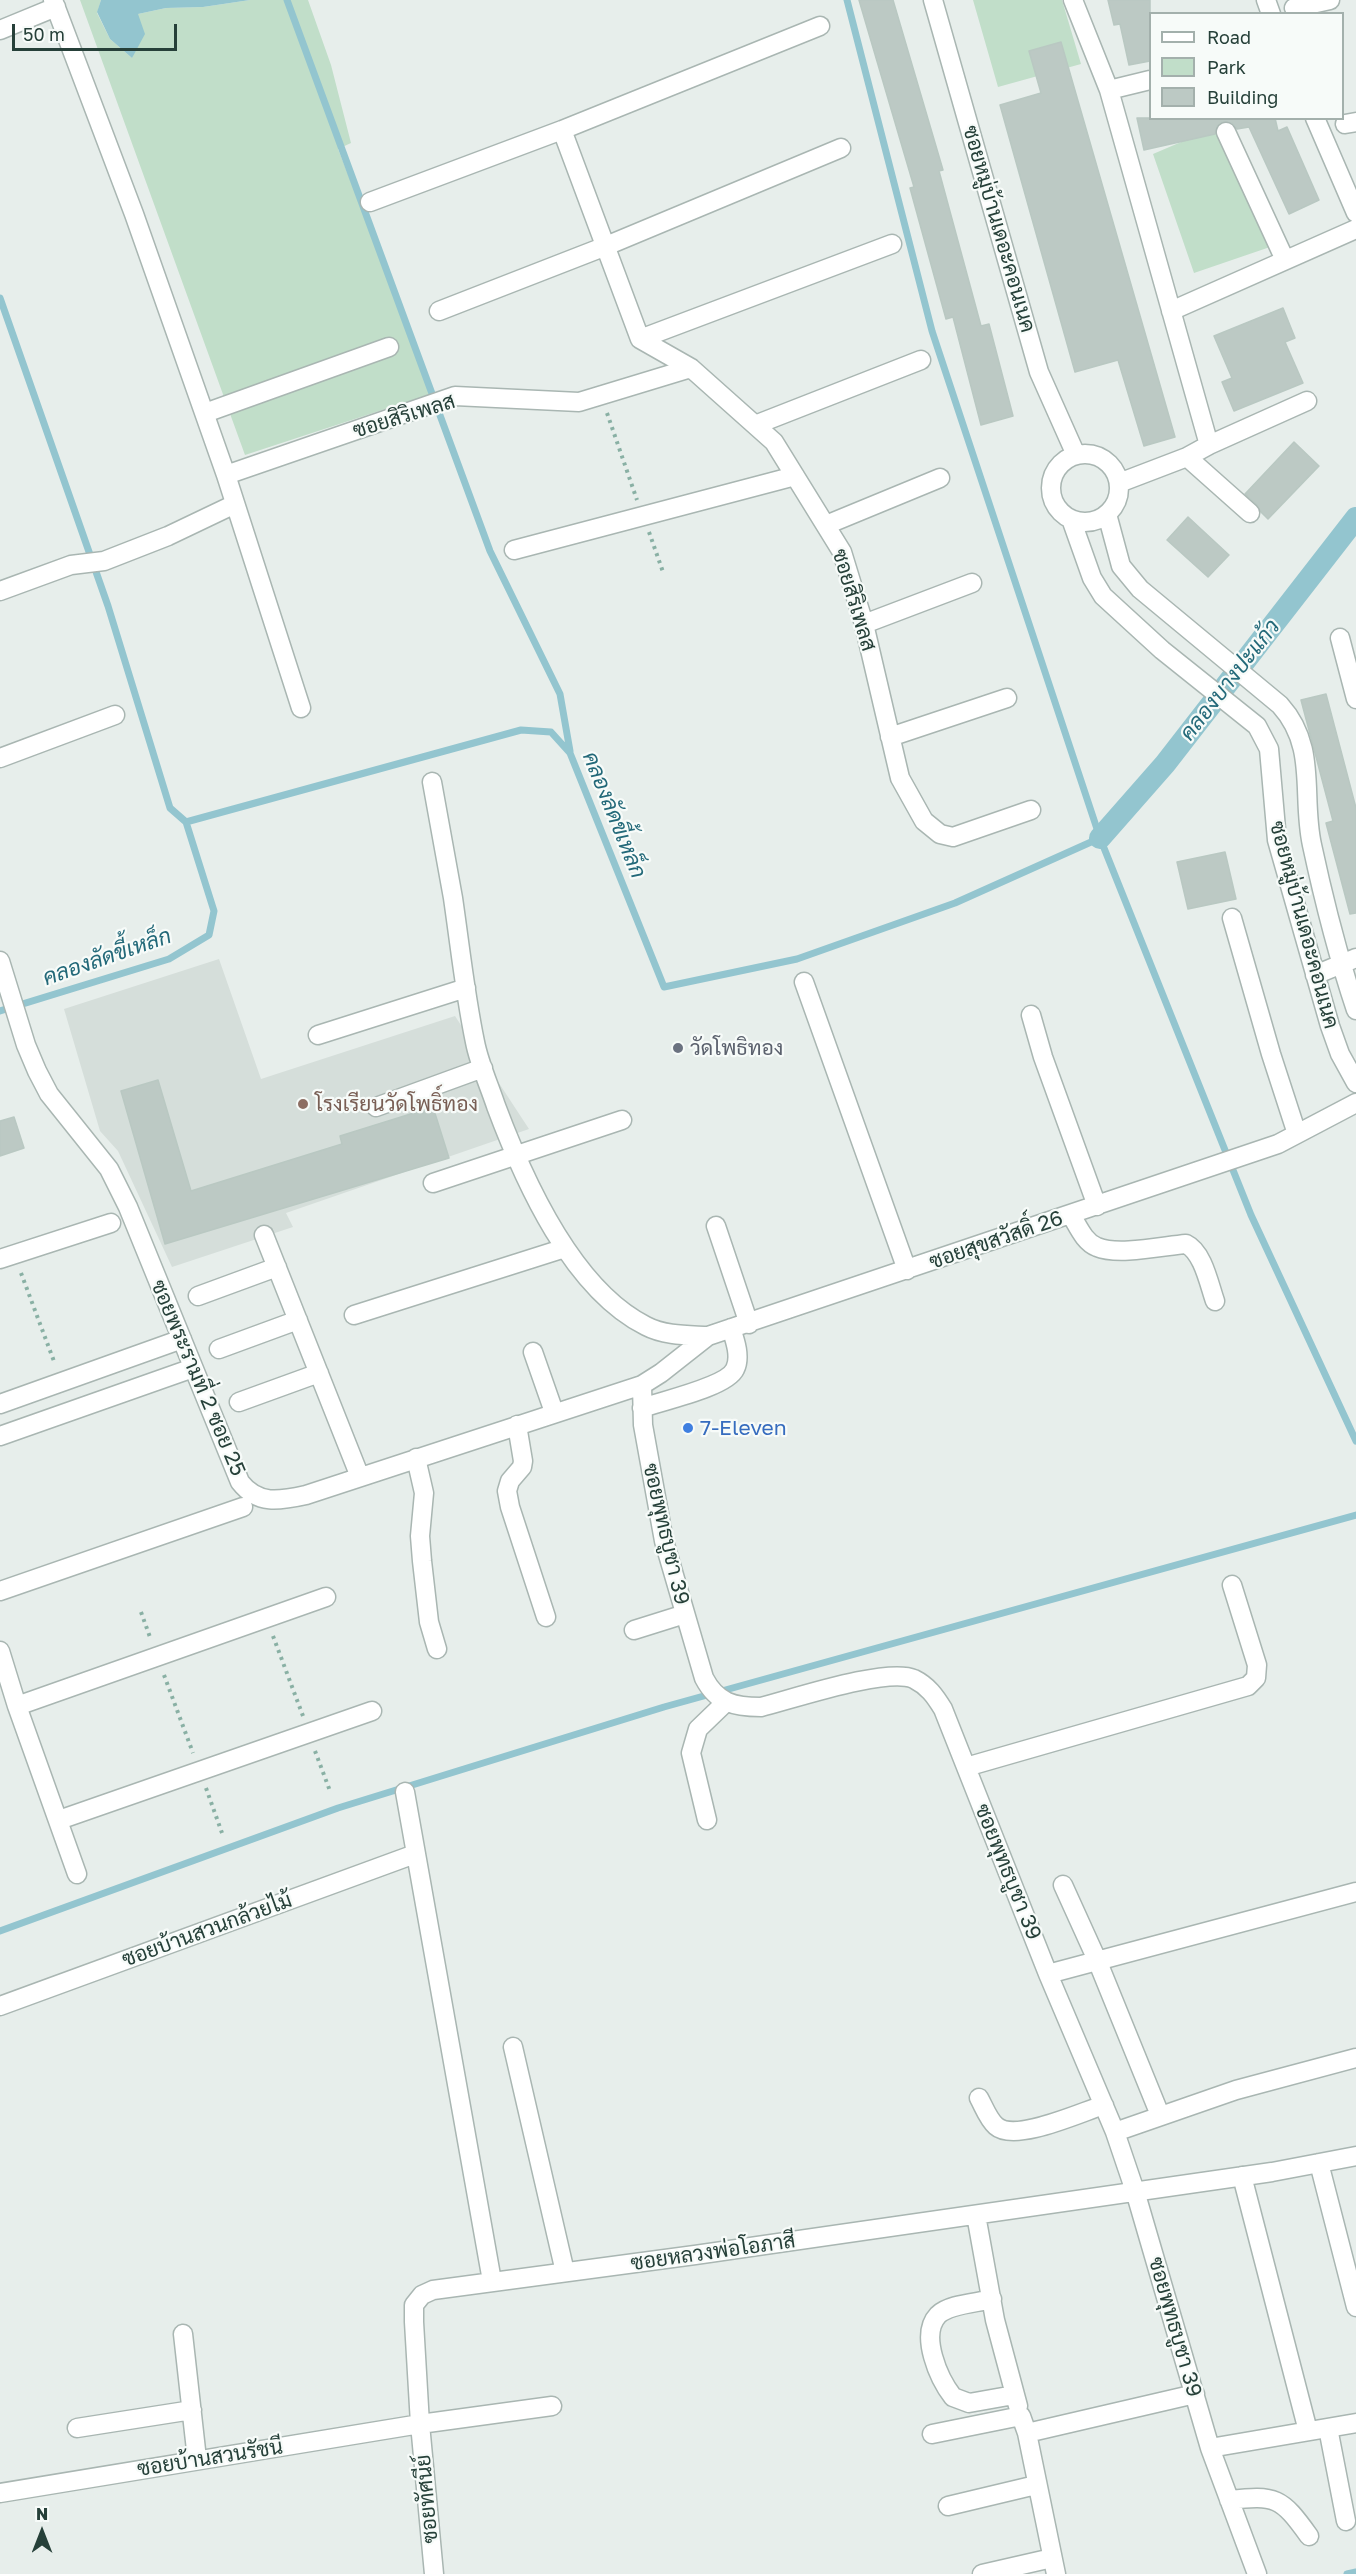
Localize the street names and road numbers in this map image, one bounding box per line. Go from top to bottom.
street label: ซอยหมู่บ้านเดอะคอนเนค [957,123,1041,335]
street label: ซอยสิริเพลส [350,389,458,443]
street label: ซอยสิริเพลส [827,546,881,654]
street label: ซอยหมู่บ้านเดอะคอนเนค [1264,818,1344,1032]
street label: ซอยสุขสวัสดิ์ 26 [926,1205,1066,1275]
street label: ซอยพระรามที่ 2 ซอย 25 [145,1276,251,1480]
street label: ซอยพุทธบูชา 39 [637,1461,695,1607]
street label: ซอยพุทธบูชา 39 [969,1800,1047,1944]
street label: ซอยบ้านสวนกล้วยไม้ [119,1888,295,1972]
street label: ซอยหลวงพ่อโอภาสี [629,2228,797,2276]
street label: ซอยพุทธบูชา 39 [1143,2254,1207,2400]
street label: ซอยบ้านสวนรัชนี [135,2434,285,2482]
street label: ซอยทัศนีย์ [411,2454,443,2544]

